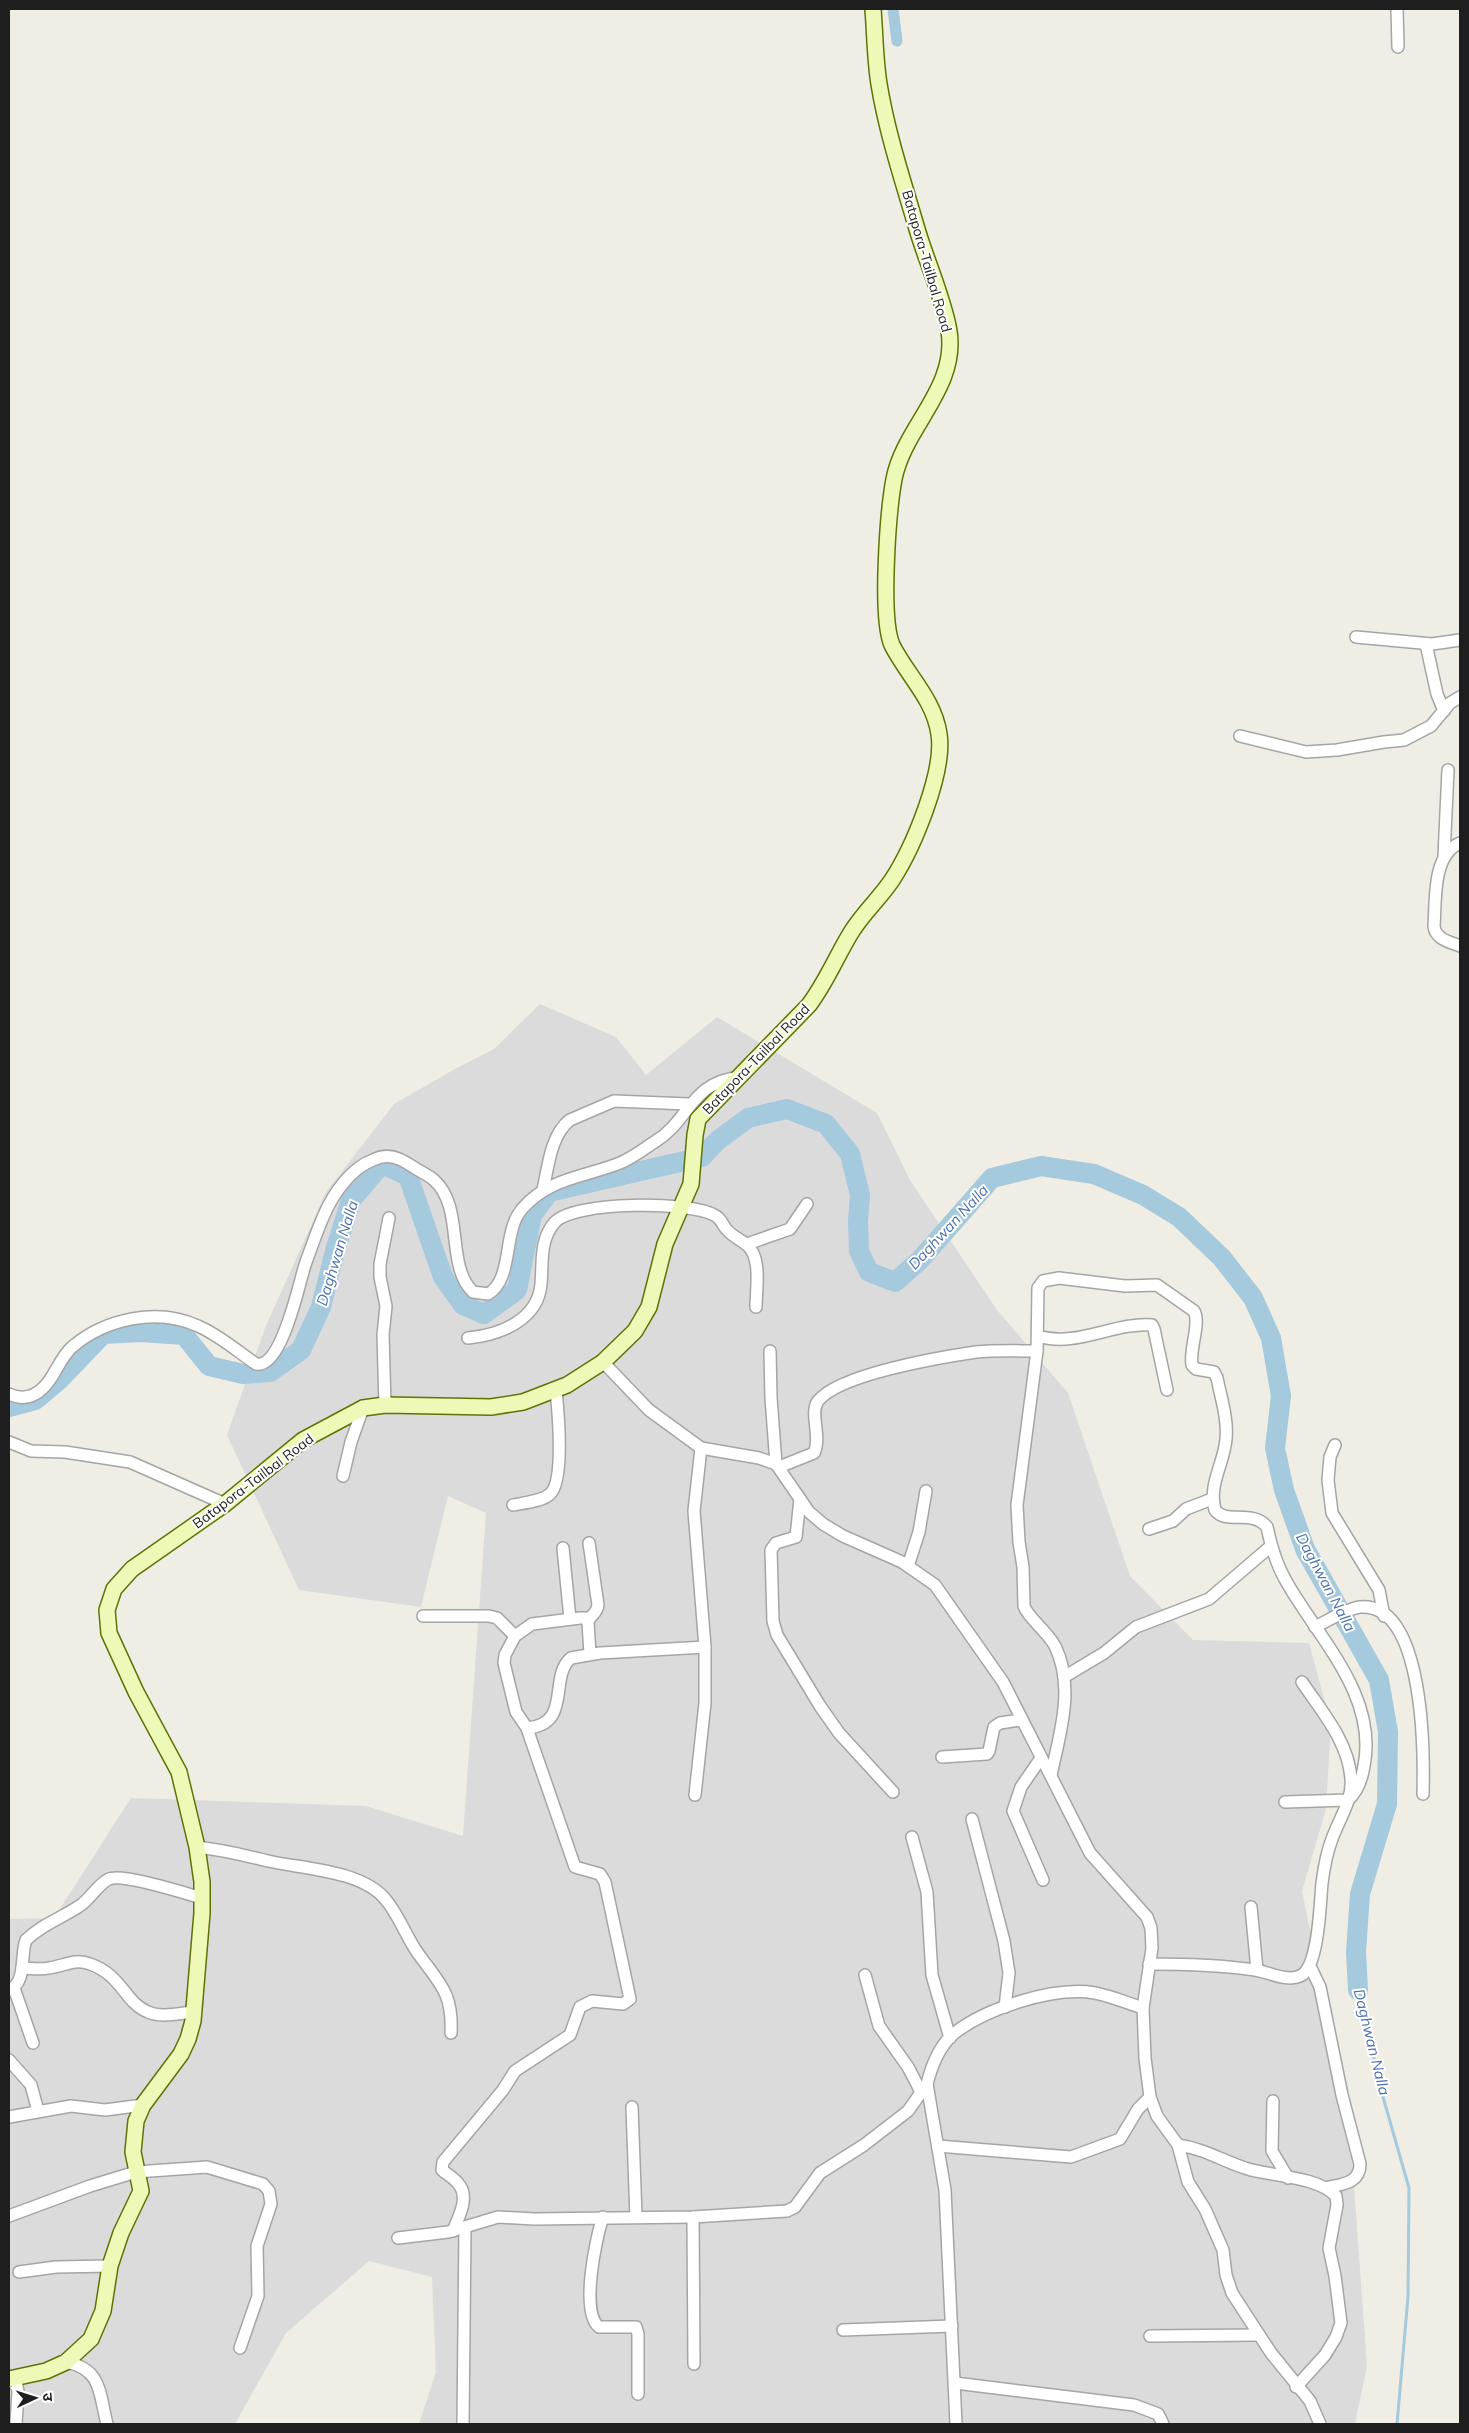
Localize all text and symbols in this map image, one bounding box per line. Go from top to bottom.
street label: Batapora-Tailbal Road [898,188,956,334]
street label: Batapora-Tailbal Road [698,1000,814,1118]
water label: Daghwan Nalla [904,1181,992,1273]
water label: Daghwan Nalla [312,1198,362,1308]
street label: Batapora-Tailbal Road [189,1430,317,1532]
water label: Daghwan Nalla [1292,1529,1360,1635]
water label: Daghwan Nalla [1350,1987,1394,2097]
north arrow [10,2373,60,2423]
text: उ [39,2392,57,2403]

